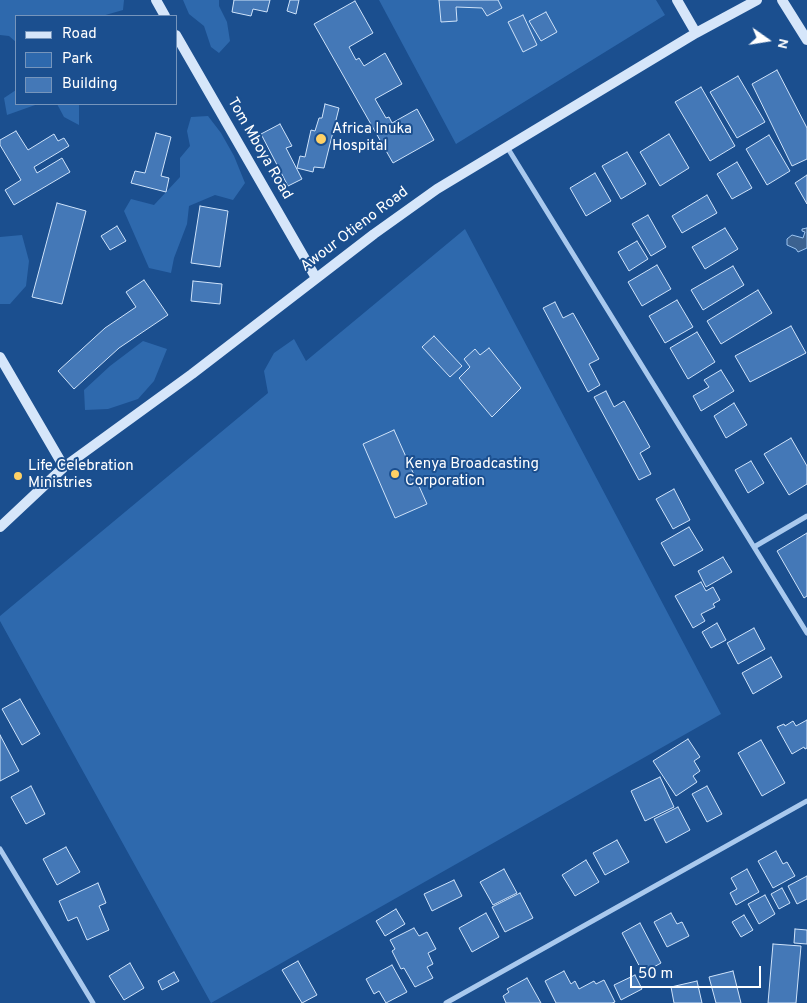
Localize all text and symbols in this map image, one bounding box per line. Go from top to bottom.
legend [15,15,178,105]
north arrow [742,15,792,65]
text: Road [62,25,97,44]
text: N [773,37,792,50]
text: Park [62,50,93,69]
text: Building [62,75,117,94]
street label: Tom Mboya Road [223,95,295,203]
place label: Africa Inuka Hospital [332,121,412,156]
marker: Africa Inuka Hospital [314,132,328,146]
street label: Awour Otieno Road [298,184,412,276]
place label: Kenya Broadcasting Corporation [405,456,539,491]
place label: Life Celebration Ministries [28,458,134,493]
marker: Kenya Broadcasting Corporation [389,468,401,480]
marker: Life Celebration Ministries [12,470,24,482]
scale bar [632,956,763,988]
text: 50 m [638,965,673,984]

